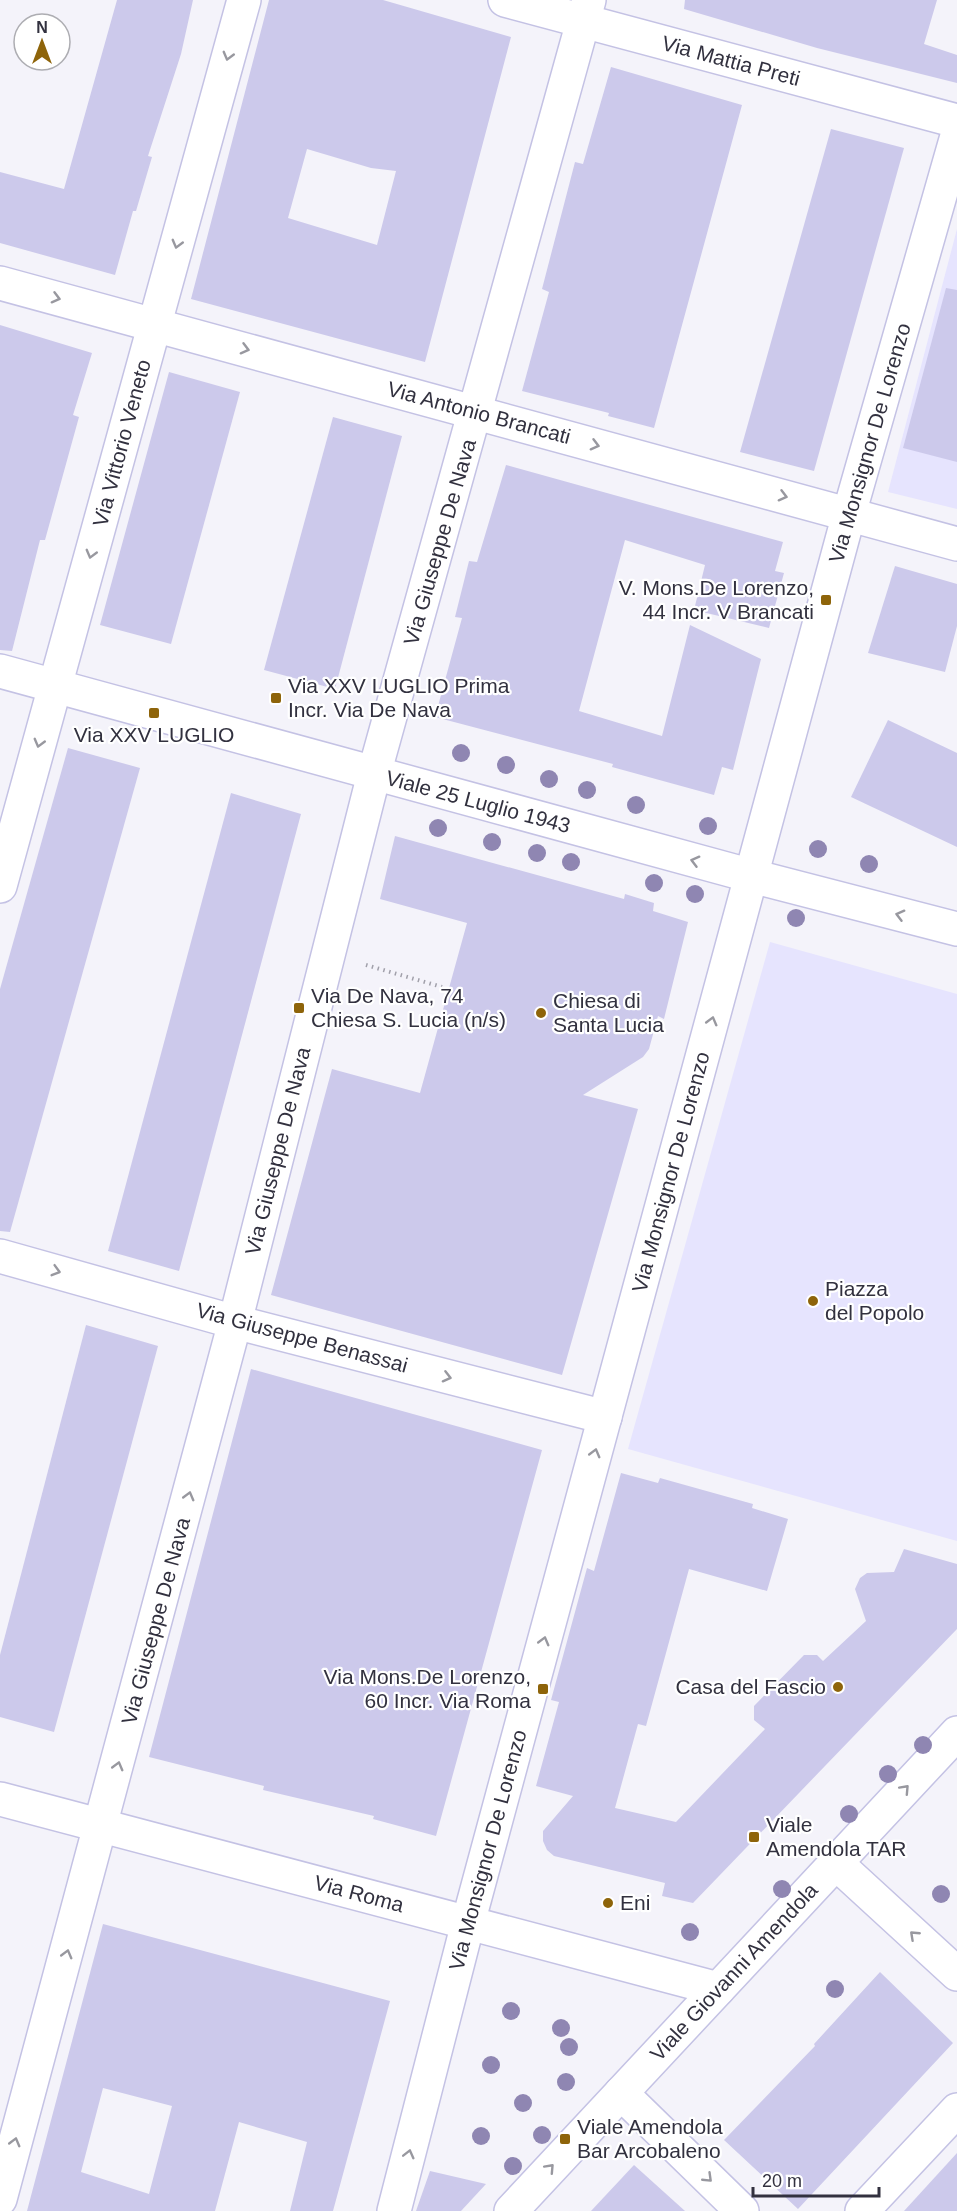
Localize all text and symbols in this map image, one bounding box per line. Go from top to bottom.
north arrow [12,12,72,72]
text: N [36,19,48,36]
street label: Via Mattia Preti [660,31,803,90]
one-way arrow [223,51,235,61]
one-way arrow [171,239,184,249]
one-way arrow [51,291,61,303]
street label: Via Monsignor De Lorenzo [824,320,915,565]
one-way arrow [239,342,249,354]
street label: Via Vittorio Veneto [88,357,155,529]
street label: Via Antonio Brancati [385,377,573,448]
street label: Via Giuseppe De Nava [399,436,480,648]
one-way arrow [589,438,600,450]
one-way arrow [777,489,788,501]
one-way arrow [86,549,99,559]
place label: V. Mons.De Lorenzo, 44 Incr. V Brancati [619,576,814,623]
marker: V. Mons.De Lorenzo, 44 Incr. V Brancati [819,593,833,607]
place label: Via XXV LUGLIO Prima Incr. Via De Nava [288,674,510,721]
marker: Via XXV LUGLIO Prima Incr. Via De Nava [269,691,283,705]
marker: Via XXV LUGLIO [147,706,161,720]
place label: Via XXV LUGLIO [74,723,234,746]
one-way arrow [34,737,46,748]
street label: Viale 25 Luglio 1943 [383,766,573,837]
one-way arrow [690,856,701,868]
one-way arrow [896,909,906,922]
place label: Via De Nava, 74 Chiesa S. Lucia (n/s) [311,984,506,1031]
place label: Chiesa di Santa Lucia [553,989,664,1036]
marker: Via De Nava, 74 Chiesa S. Lucia (n/s) [292,1001,306,1015]
marker: Chiesa di Santa Lucia [534,1006,548,1020]
one-way arrow [705,1016,717,1027]
street label: Via Giuseppe De Nava [241,1044,315,1257]
street label: Via Monsignor De Lorenzo [627,1049,714,1295]
one-way arrow [51,1264,61,1277]
place label: Piazza del Popolo [825,1277,924,1324]
marker: Piazza del Popolo [806,1294,820,1308]
street label: Via Giuseppe Benassai [194,1298,410,1377]
one-way arrow [442,1369,452,1382]
one-way arrow [588,1448,601,1458]
one-way arrow [182,1491,194,1502]
street label: Via Giuseppe De Nava [117,1515,194,1727]
one-way arrow [537,1636,550,1646]
place label: Via Mons.De Lorenzo, 60 Incr. Via Roma [324,1665,531,1712]
place label: Casa del Fascio [675,1675,826,1698]
marker: Casa del Fascio [831,1680,845,1694]
marker: Via Mons.De Lorenzo, 60 Incr. Via Roma [536,1682,550,1696]
street label: Via Monsignor De Lorenzo [444,1727,531,1973]
one-way arrow [110,1761,123,1771]
one-way arrow [897,1786,908,1797]
place label: Viale Amendola TAR [766,1813,906,1860]
marker: Viale Amendola TAR [747,1830,761,1844]
street label: Via Roma [312,1871,407,1917]
street label: Viale Giovanni Amendola [645,1878,822,2065]
place label: Eni [620,1891,650,1914]
marker: Eni [601,1896,615,1910]
one-way arrow [910,1931,921,1942]
one-way arrow [60,1949,72,1960]
place label: Viale Amendola Bar Arcobaleno [577,2115,723,2162]
marker: Viale Amendola Bar Arcobaleno [558,2132,572,2146]
one-way arrow [8,2137,21,2147]
one-way arrow [401,2150,414,2160]
scale bar [753,2160,879,2198]
one-way arrow [543,2165,554,2176]
one-way arrow [700,2170,711,2181]
text: 20 m [762,2171,802,2191]

